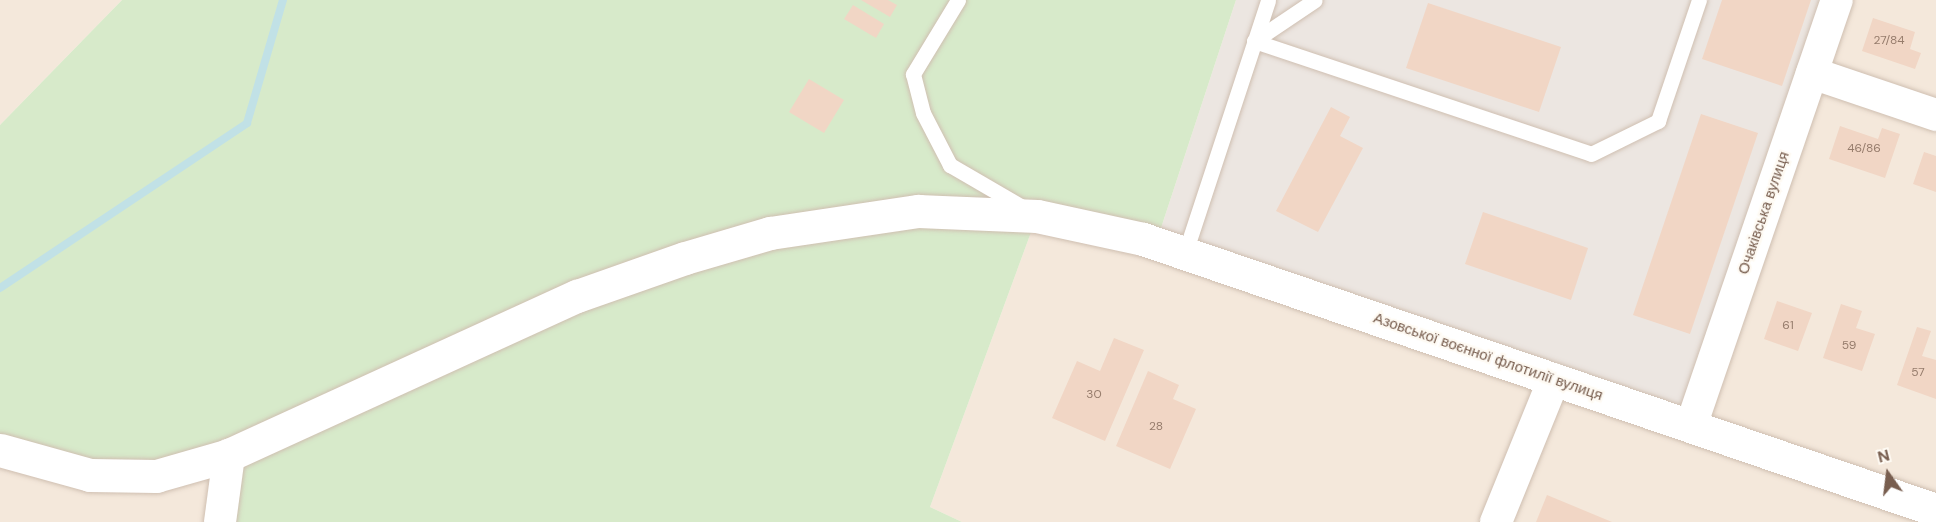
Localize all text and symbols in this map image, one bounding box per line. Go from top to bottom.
house number: 27/84 [1874,34,1904,48]
house number: 46/86 [1847,142,1881,156]
street label: Очаківська вулиця [1735,149,1793,277]
street label: Азовської воєнної флотилії вулиця [1371,309,1605,405]
house number: 61 [1782,319,1794,333]
house number: 59 [1842,339,1856,353]
house number: 57 [1911,366,1925,380]
house number: 30 [1086,388,1102,402]
house number: 28 [1149,420,1163,434]
north arrow [1858,444,1918,504]
text: N [1875,444,1892,468]

